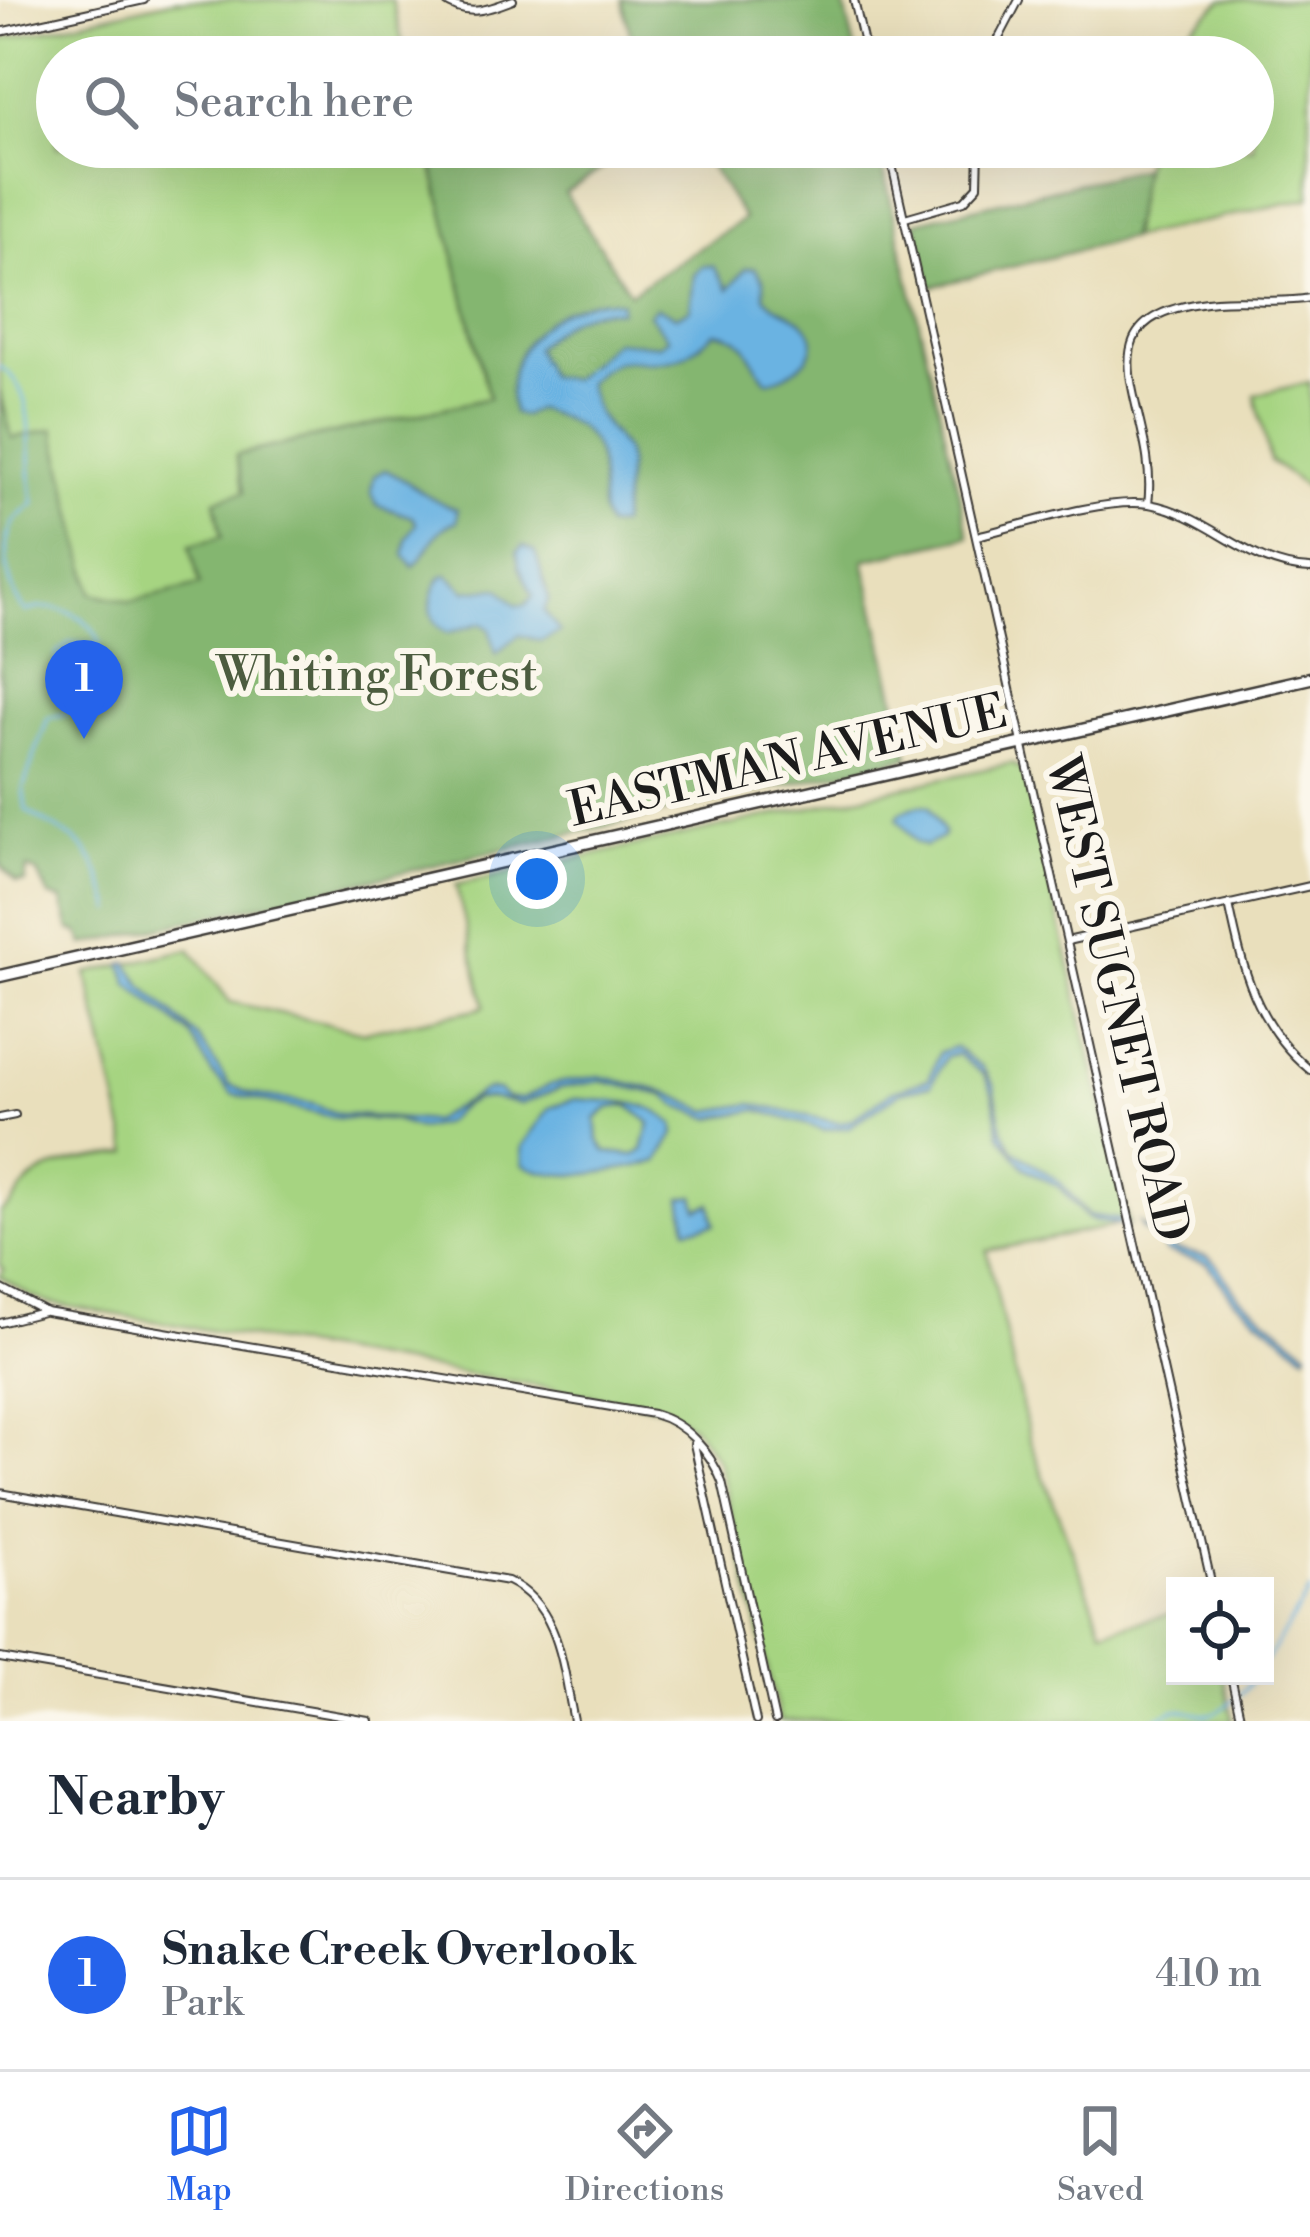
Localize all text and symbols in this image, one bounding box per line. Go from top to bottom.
search box [36,36,1274,168]
icon: search [78,69,144,135]
text: Search here [174,74,414,131]
pin: 1 [45,640,123,739]
park label: Whiting Forest [214,646,538,706]
street label: EASTMAN AVENUE [563,682,1013,842]
street label: WEST SUGNET ROAD [1031,749,1201,1247]
your location [507,849,567,909]
map controls [1166,1577,1274,1685]
button: locate [1166,1577,1274,1685]
text: Nearby [48,1767,224,1831]
text: Snake Creek Overlook [162,1922,636,1979]
text: 1 [78,1950,96,1999]
text: 410 m [1155,1950,1262,1999]
text: Park [162,1979,243,2028]
tab: Map [166,2098,232,2211]
tab: Directions [565,2098,724,2211]
tab: Saved [1057,2098,1144,2211]

